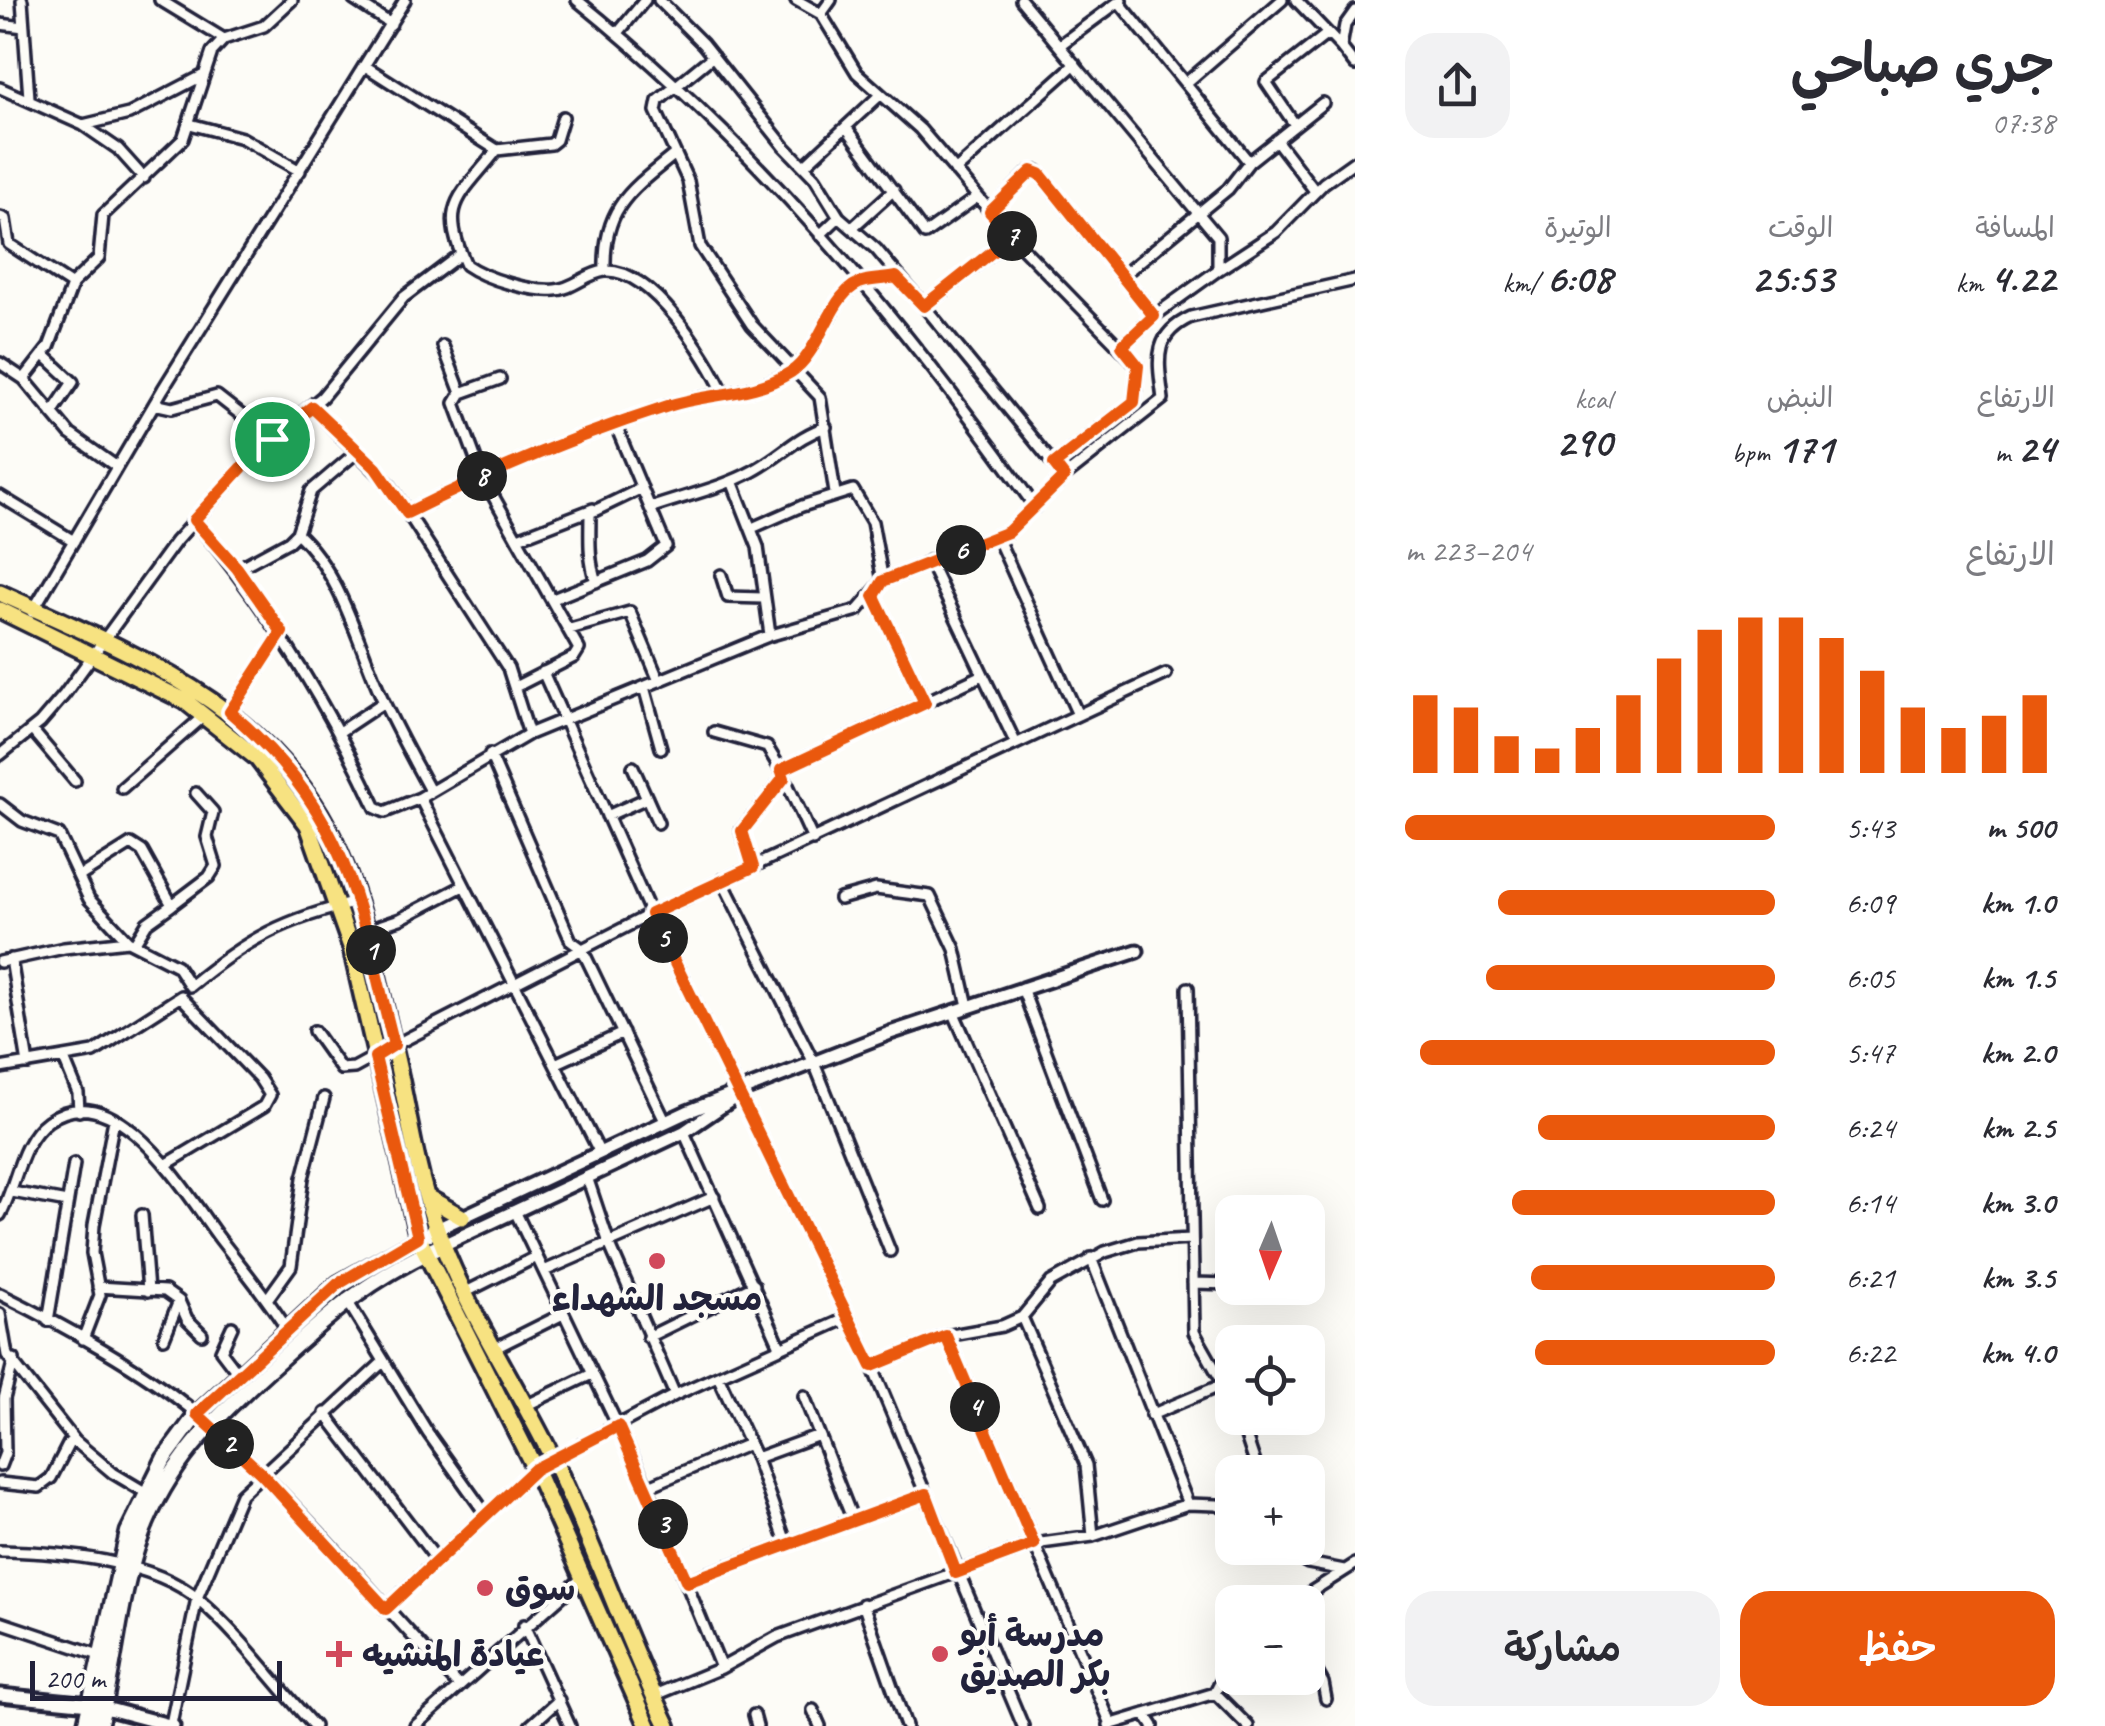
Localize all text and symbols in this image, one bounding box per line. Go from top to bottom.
text: جري صباحي [1790,29,2055,99]
button: share [1405,33,1510,138]
text: 07:38 [1991,102,2055,143]
text: الوتيرة [1544,210,1612,245]
text: الوقت [1768,210,1833,245]
text: المسافة [1975,210,2055,245]
pin: 7 [987,211,1037,261]
text: 7 [1006,218,1018,253]
text: 6:08 [1546,252,1612,305]
text: 25:53 [1751,252,1833,305]
text: 4.22 [1990,252,2055,305]
text: /km [1502,265,1546,300]
text: km [1956,265,1990,300]
text: النبض [1766,380,1833,415]
text: الارتفاع [1976,380,2055,415]
text: kcal [1575,381,1612,416]
pin [230,397,315,482]
icon: arrive [245,412,300,467]
text: 290 [1555,416,1612,469]
text: 171 [1777,422,1833,475]
text: 24 [2017,422,2055,475]
text: bpm [1732,435,1777,470]
text: m [1995,435,2017,470]
pin: 8 [457,451,507,501]
text: 8 [476,458,488,493]
pin: 6 [936,525,986,575]
text: 204–223 m [1405,530,1531,571]
text: 6 [954,532,968,567]
text: الارتفاع [1965,534,2055,575]
text: 5:43 [1845,807,1895,848]
text: 500 m [1986,807,2055,848]
text: 6:09 [1845,882,1895,923]
text: 1.0 km [1981,882,2055,923]
pin: 5 [638,913,688,963]
text: 5 [657,920,669,955]
pin: 1 [346,925,396,975]
text: 1 [365,932,377,967]
text: 6:05 [1845,957,1895,998]
text: 1.5 km [1981,957,2055,998]
text: 5:47 [1845,1032,1895,1073]
text: 2.0 km [1981,1032,2055,1073]
text: 6:24 [1845,1107,1895,1148]
text: 2.5 km [1981,1107,2055,1148]
text: 6:14 [1845,1182,1895,1223]
text: 3.0 km [1981,1182,2055,1223]
north arrow [1215,1195,1325,1305]
map controls [1215,1195,1325,1695]
marker: مسجد الشهداء [646,1250,668,1272]
text: 6:21 [1845,1257,1895,1298]
text: 3.5 km [1981,1257,2055,1298]
place label: مسجد الشهداء [552,1276,762,1321]
button: locate [1215,1325,1325,1435]
text: 6:22 [1845,1332,1895,1373]
text: 4.0 km [1981,1332,2055,1373]
pin: 4 [950,1382,1000,1432]
text: 4 [969,1389,981,1424]
pin: 2 [204,1419,254,1469]
text: 2 [223,1426,235,1461]
button: + [1215,1455,1325,1565]
pin: 3 [638,1499,688,1549]
text: 3 [657,1506,669,1541]
place label: سوق [505,1566,575,1611]
marker: سوق [474,1577,496,1599]
button: − [1215,1585,1325,1695]
button: مشاركة [1405,1591,1720,1706]
button: حفظ [1740,1591,2055,1706]
place label: مدرسة أبو بكر الصديق [957,1612,1111,1697]
place label: عيادة المنشيه [362,1632,544,1677]
marker: عيادة المنشيه [326,1641,352,1667]
marker: مدرسة أبو بكر الصديق [929,1643,951,1665]
scale bar [30,1656,282,1700]
text: 200 m [45,1661,105,1696]

